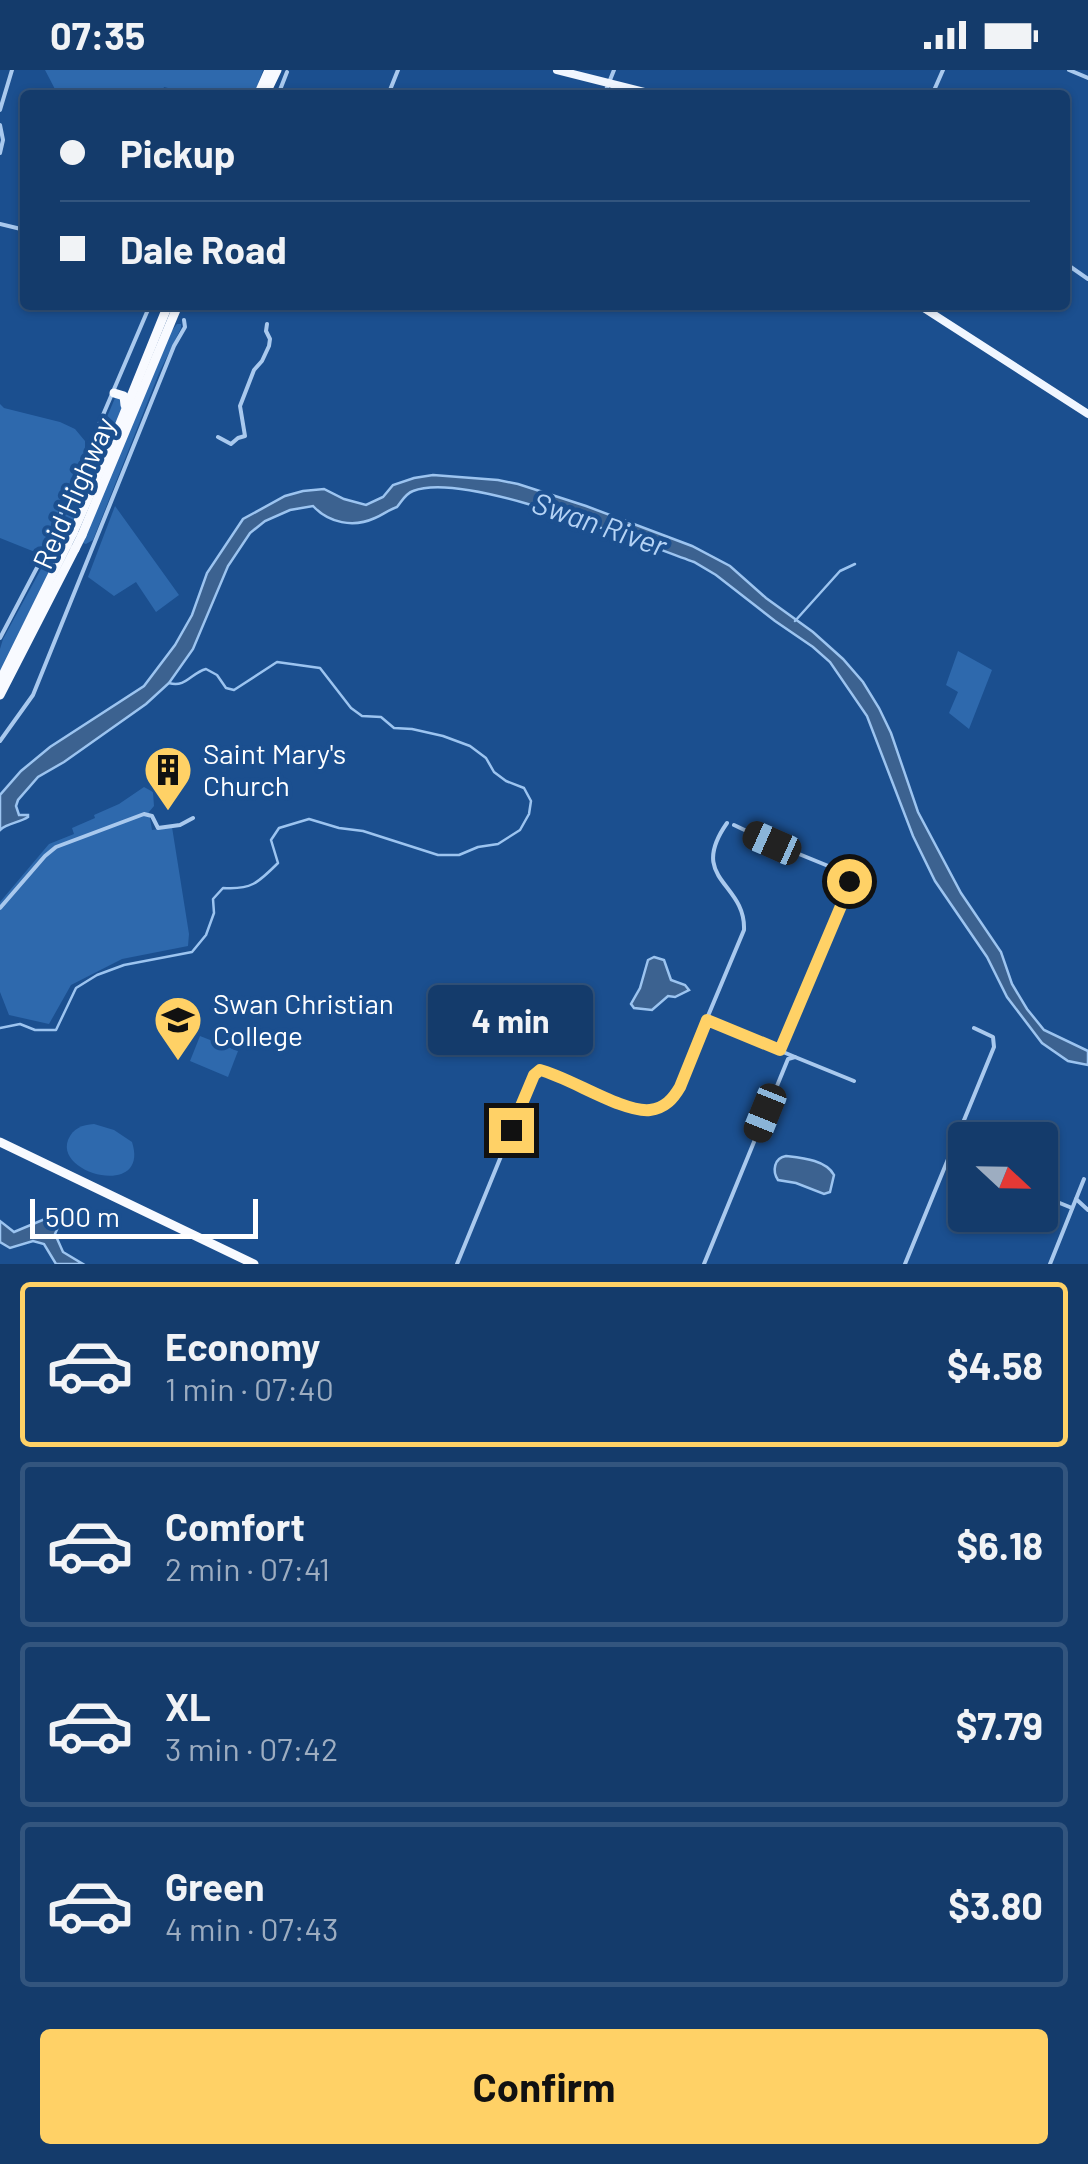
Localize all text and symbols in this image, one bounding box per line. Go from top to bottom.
text: 07:35 [50,12,145,58]
text: Pickup [120,130,235,176]
text: Dale Road [120,226,287,272]
street label: Reid Highway [25,412,122,574]
water label: Swan River [528,483,673,563]
place label: Saint Mary's Church [203,736,346,802]
building icon: Saint Mary's Church [142,744,194,812]
car [738,817,806,869]
route start [827,859,872,904]
callout: 4 min [428,985,594,1055]
place label: Swan Christian College [213,986,394,1052]
school or university icon: Swan Christian College [152,994,204,1062]
text: 4 min [471,1001,550,1039]
car [740,1080,790,1146]
route end [489,1108,534,1153]
north arrow [948,1122,1058,1232]
map controls [948,1122,1058,1232]
scale bar [30,1194,258,1238]
text: 500 m [45,1199,120,1233]
icon: car [45,1320,135,1410]
text: Economy [165,1323,320,1369]
text: $4.58 [947,1342,1043,1388]
text: 1 min · 07:40 [165,1369,334,1407]
icon: car [45,1500,135,1590]
text: Comfort [165,1503,305,1549]
text: $6.18 [957,1522,1043,1568]
text: 2 min · 07:41 [165,1549,330,1587]
icon: car [45,1680,135,1770]
text: XL [165,1683,211,1729]
text: $7.79 [956,1702,1043,1748]
text: 3 min · 07:42 [165,1729,338,1767]
icon: car [45,1860,135,1950]
text: Green [165,1863,265,1909]
text: $3.80 [948,1882,1043,1928]
text: 4 min · 07:43 [165,1909,339,1947]
button: Confirm [40,2029,1048,2144]

